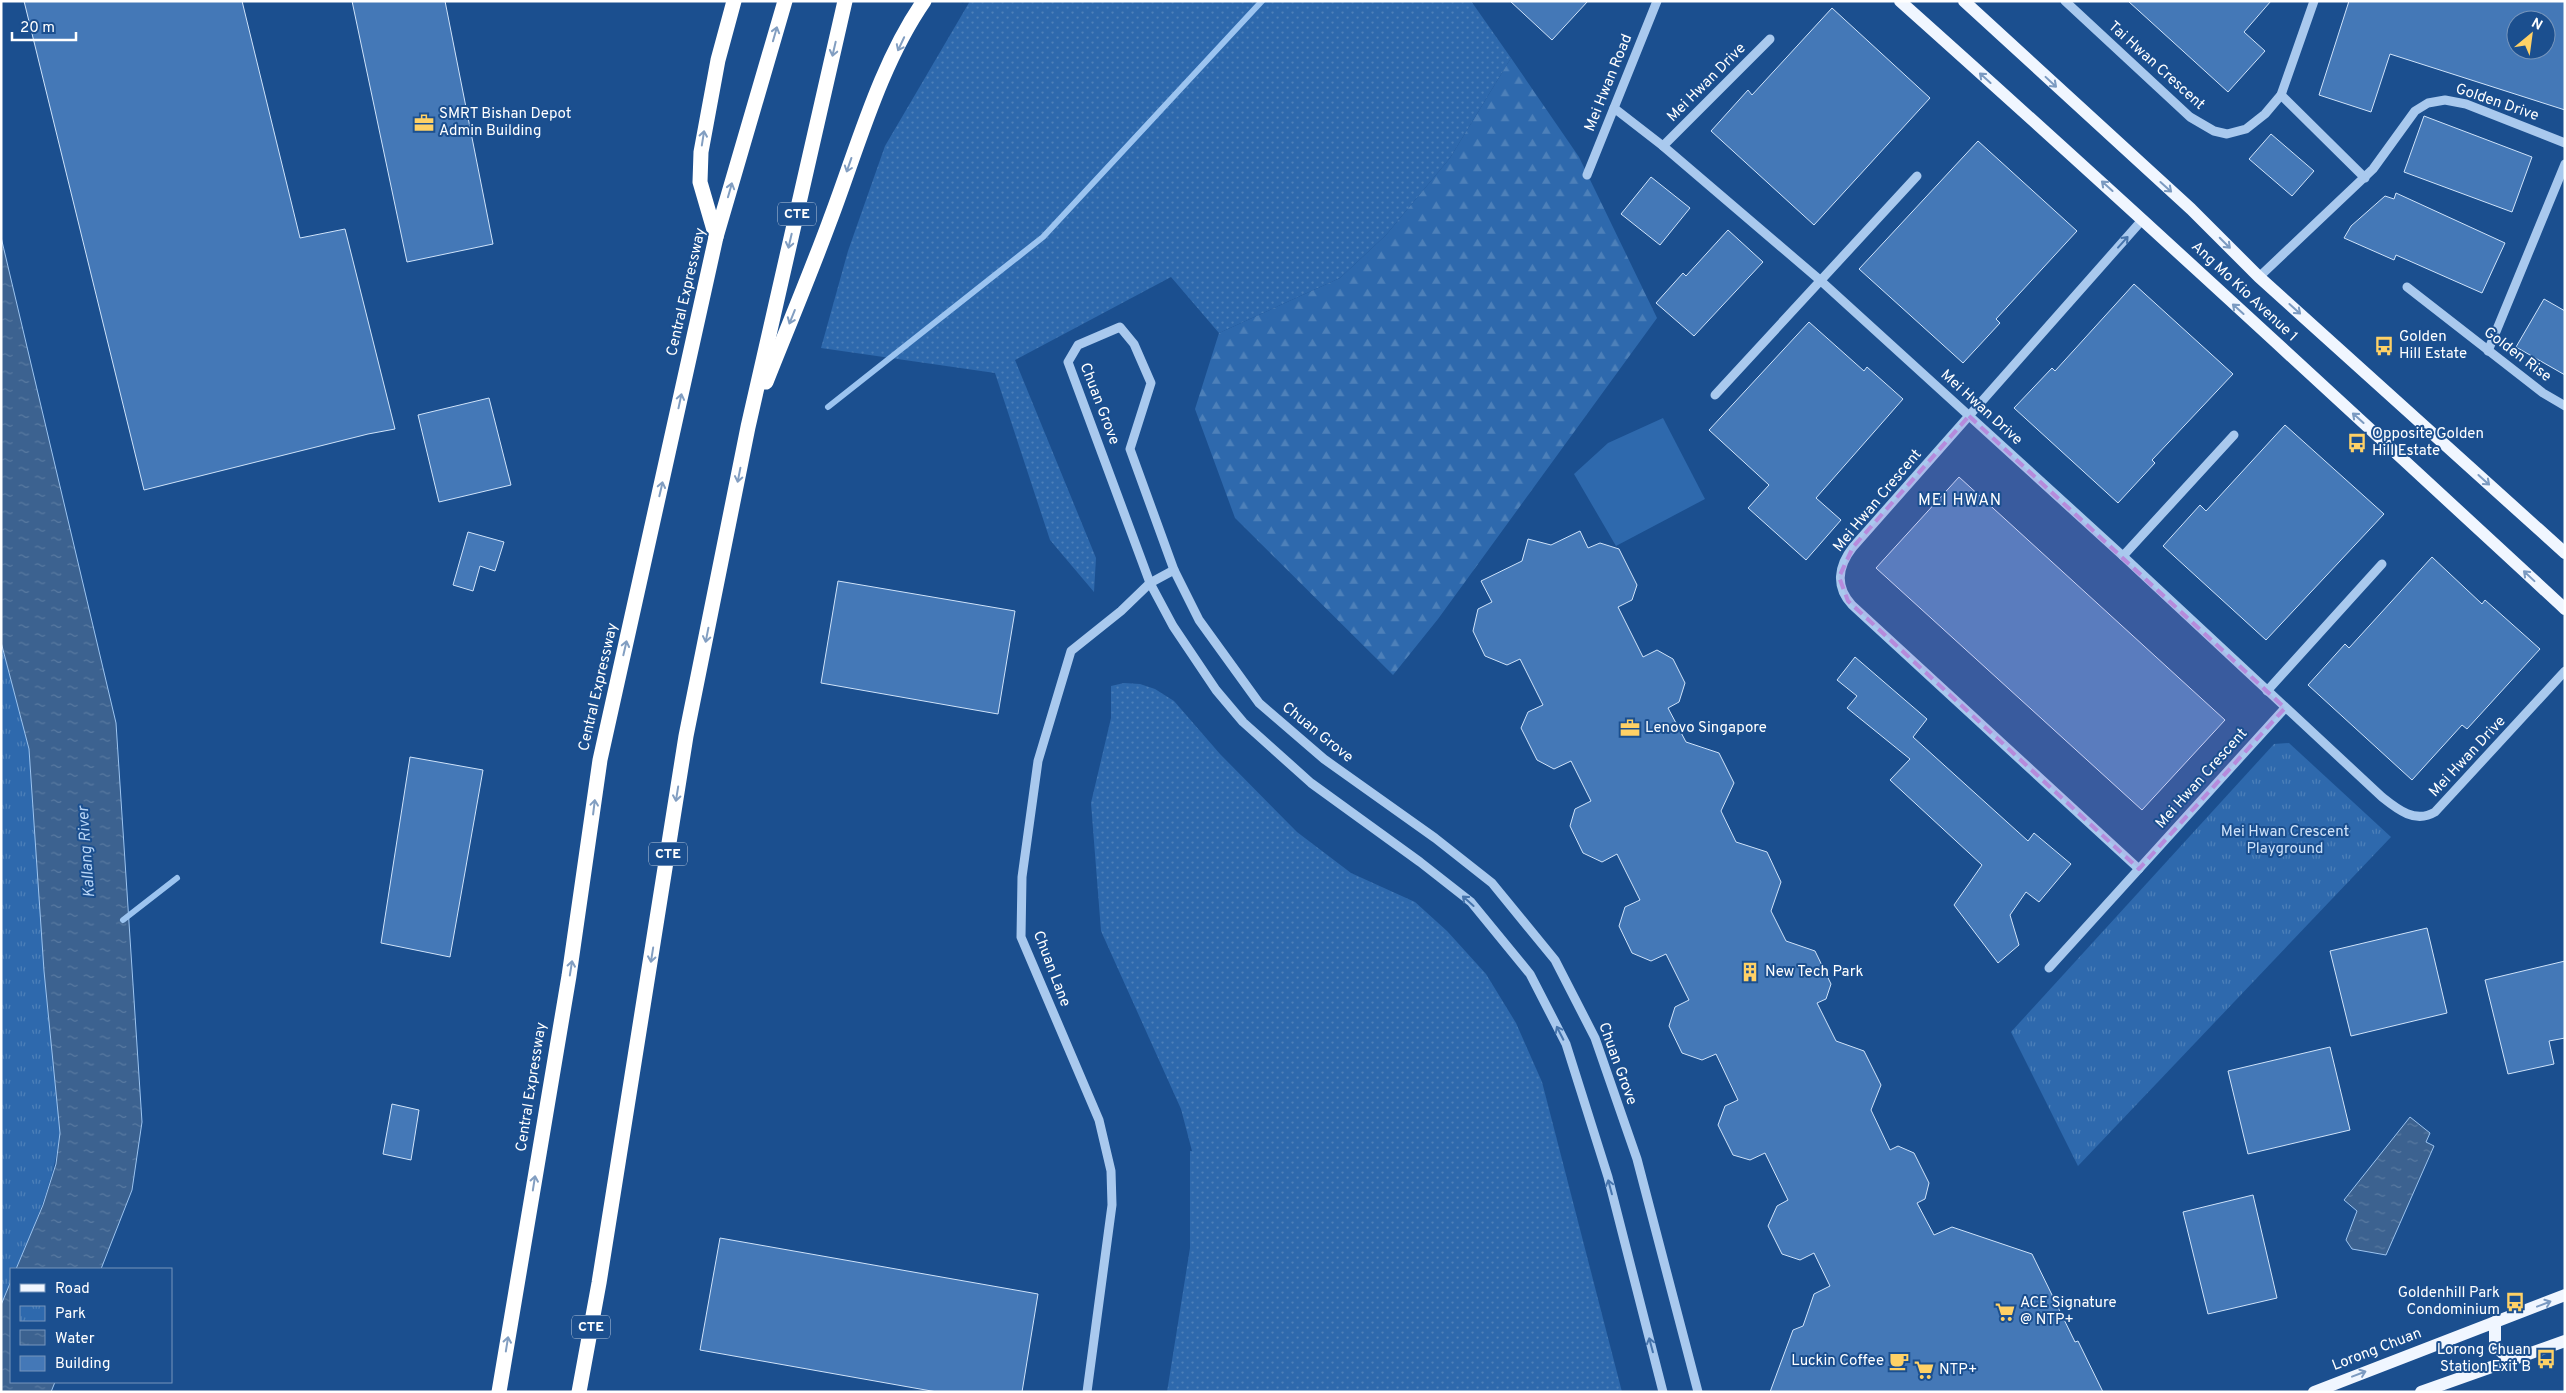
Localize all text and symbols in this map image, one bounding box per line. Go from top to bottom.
scale bar [12,10,76,42]
north arrow [2506,10,2556,60]
text: N [2528,15,2545,35]
street label: Tai Hwan Crescent [2104,18,2208,114]
text: 20 m [20,19,55,38]
one-way arrow [771,27,780,43]
street label: Mei Hwan Road [1581,32,1637,134]
one-way arrow [895,36,905,51]
street label: Mei Hwan Drive [1663,39,1751,127]
one-way arrow [829,40,838,56]
one-way arrow [1979,72,1992,84]
one-way arrow [2045,76,2058,87]
street label: Golden Drive [2453,80,2541,126]
place label: SMRT Bishan Depot Admin Building [439,105,572,141]
office icon: SMRT Bishan Depot Admin Building [413,112,435,134]
one-way arrow [699,131,709,147]
one-way arrow [844,157,853,172]
one-way arrow [2100,180,2113,192]
one-way arrow [2159,181,2172,193]
one-way arrow [725,183,735,199]
road number: CTE [778,202,816,225]
street label: Central Expressway [663,226,711,358]
one-way arrow [785,233,794,249]
one-way arrow [2117,236,2129,249]
one-way arrow [2219,237,2231,249]
street label: Ang Mo Kio Avenue 1 [2187,238,2301,346]
one-way arrow [2231,303,2244,315]
one-way arrow [2289,304,2302,315]
one-way arrow [787,309,796,324]
street label: Golden Rise [2479,323,2555,387]
place label: Golden Hill Estate [2399,328,2467,364]
bus stop icon: Golden Hill Estate [2373,335,2395,357]
street label: Chuan Grove [1075,360,1123,448]
street label: Mei Hwan Drive [1936,366,2026,450]
one-way arrow [676,393,686,409]
one-way arrow [2351,412,2364,424]
place label: Opposite Golden Hill Estate [2372,425,2484,461]
bus stop icon: Opposite Golden Hill Estate [2346,432,2368,454]
street label: Mei Hwan Crescent [1829,446,1927,556]
one-way arrow [733,467,743,483]
one-way arrow [2478,474,2491,486]
one-way arrow [657,481,666,497]
district label: MEI HWAN [1918,491,2002,511]
one-way arrow [2522,570,2535,582]
street label: Central Expressway [575,621,623,753]
one-way arrow [701,626,711,642]
one-way arrow [621,640,630,656]
street label: Chuan Grove [1277,698,1357,768]
street label: Mei Hwan Drive [2426,712,2510,802]
office icon: Lenovo Singapore [1619,717,1641,739]
place label: Lenovo Singapore [1645,719,1767,738]
street label: Mei Hwan Crescent [2152,725,2252,833]
one-way arrow [672,786,682,802]
one-way arrow [589,799,599,815]
water label: Kallang River [74,804,100,899]
park label: Mei Hwan Crescent Playground [2221,823,2349,859]
road number: CTE [649,842,687,866]
one-way arrow [1461,895,1474,906]
street label: Chuan Lane [1028,928,1074,1010]
one-way arrow [646,946,656,962]
one-way arrow [566,960,576,976]
building icon: New Tech Park [1739,961,1761,983]
place label: New Tech Park [1765,963,1863,982]
street label: Chuan Grove [1593,1020,1641,1108]
street label: Central Expressway [512,1021,552,1153]
one-way arrow [1555,1026,1564,1041]
one-way arrow [529,1176,539,1192]
one-way arrow [1605,1180,1614,1196]
legend [10,1268,172,1383]
text: Road [55,1280,90,1299]
place label: Goldenhill Park Condominium [2398,1284,2500,1320]
bus stop icon: Goldenhill Park Condominium [2504,1291,2526,1313]
place label: ACE Signature @ NTP+ [2020,1294,2117,1330]
one-way arrow [2536,1298,2551,1307]
supermarket icon: ACE Signature @ NTP+ [1994,1301,2016,1323]
text: Park [55,1305,86,1324]
road number: CTE [572,1315,610,1338]
street label: Lorong Chuan [2330,1324,2424,1376]
text: Water [55,1330,95,1349]
one-way arrow [502,1336,512,1352]
one-way arrow [1646,1337,1655,1353]
place label: Lorong Chuan Station Exit B [2437,1341,2531,1377]
bus stop icon: Lorong Chuan Station Exit B [2535,1348,2557,1370]
cafe icon: Luckin Coffee [1888,1350,1910,1372]
place label: Luckin Coffee [1791,1352,1884,1371]
text: Building [55,1355,110,1374]
supermarket icon: NTP+ [1913,1359,1935,1381]
place label: NTP+ [1939,1361,1977,1380]
one-way arrow [2351,1369,2366,1378]

